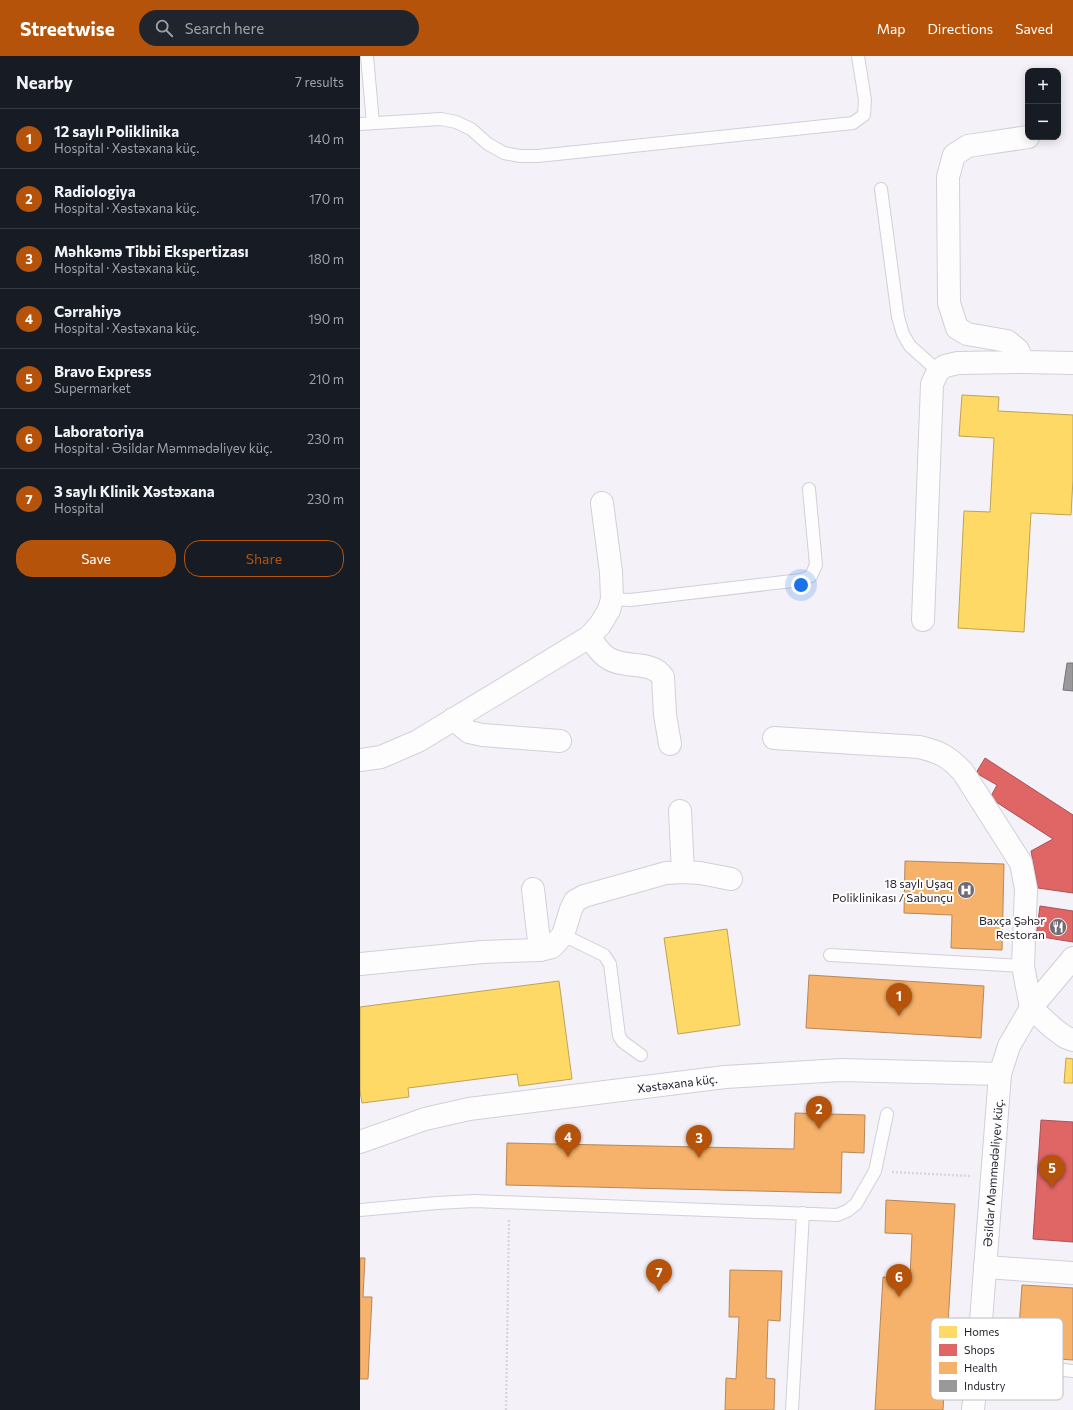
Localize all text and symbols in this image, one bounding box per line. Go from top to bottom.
search box [139,10,419,46]
text: Streetwise [20,17,115,40]
icon: search [153,17,175,39]
text: Search here [185,19,264,37]
text: Map [877,20,906,37]
text: Directions [928,20,993,37]
text: Saved [1015,20,1053,37]
map controls [1025,68,1061,140]
button: + [1025,68,1061,104]
text: Nearby [16,72,73,93]
text: 7 results [295,74,344,90]
button: − [1025,104,1061,140]
text: 12 saylı Poliklinika [54,122,179,140]
text: 1 [26,131,32,147]
text: 140 m [308,131,344,147]
text: Hospital · Xəstəxana küç. [54,140,199,156]
text: Radiologiya [54,182,136,200]
text: 2 [25,191,33,207]
text: 170 m [309,191,344,207]
text: Hospital · Xəstəxana küç. [54,200,199,216]
text: Məhkəmə Tibbi Ekspertizası [54,242,249,260]
text: 3 [25,251,33,267]
text: 180 m [308,251,344,267]
text: Hospital · Xəstəxana küç. [54,260,199,276]
text: Cərrahiyə [54,302,121,320]
text: 4 [25,311,33,327]
text: 190 m [308,311,344,327]
text: Hospital · Xəstəxana küç. [54,320,199,336]
text: Bravo Express [54,362,151,380]
text: 5 [25,371,33,387]
text: 210 m [309,371,344,387]
text: Supermarket [54,380,131,396]
text: Laboratoriya [54,422,144,440]
text: 6 [25,431,33,447]
text: 230 m [307,431,344,447]
text: Hospital · Əsildar Məmmədəliyev küç. [54,440,272,456]
text: 3 saylı Klinik Xəstəxana [54,482,215,500]
text: 7 [25,491,33,507]
text: 230 m [307,491,344,507]
text: Hospital [54,500,104,516]
button: Save [16,540,176,577]
button: Share [184,540,344,577]
your location [791,575,811,595]
place label: 18 saylı Uşaq Poliklinikası / Sabunçu [832,876,953,904]
hospital icon: 18 saylı Uşaq Poliklinikası / Sabunçu [956,880,976,900]
place label: Baxça Şəhər Restoran [979,913,1045,941]
restaurant icon: Baxça Şəhər Restoran [1048,917,1068,937]
pin: 1 [886,983,912,1016]
street label: Xəstəxana küç. [636,1071,718,1095]
pin: 2 [806,1096,832,1129]
street label: Əsildar Məmmədəliyev küç. [980,1098,1005,1247]
pin: 4 [555,1124,581,1157]
pin: 3 [686,1125,712,1158]
pin: 5 [1039,1155,1065,1188]
pin: 7 [646,1259,672,1292]
pin: 6 [886,1264,912,1297]
legend [931,1318,1063,1400]
text: Homes [964,1325,999,1338]
text: Shops [964,1343,995,1356]
text: Health [964,1361,997,1374]
text: Industry [964,1379,1006,1392]

